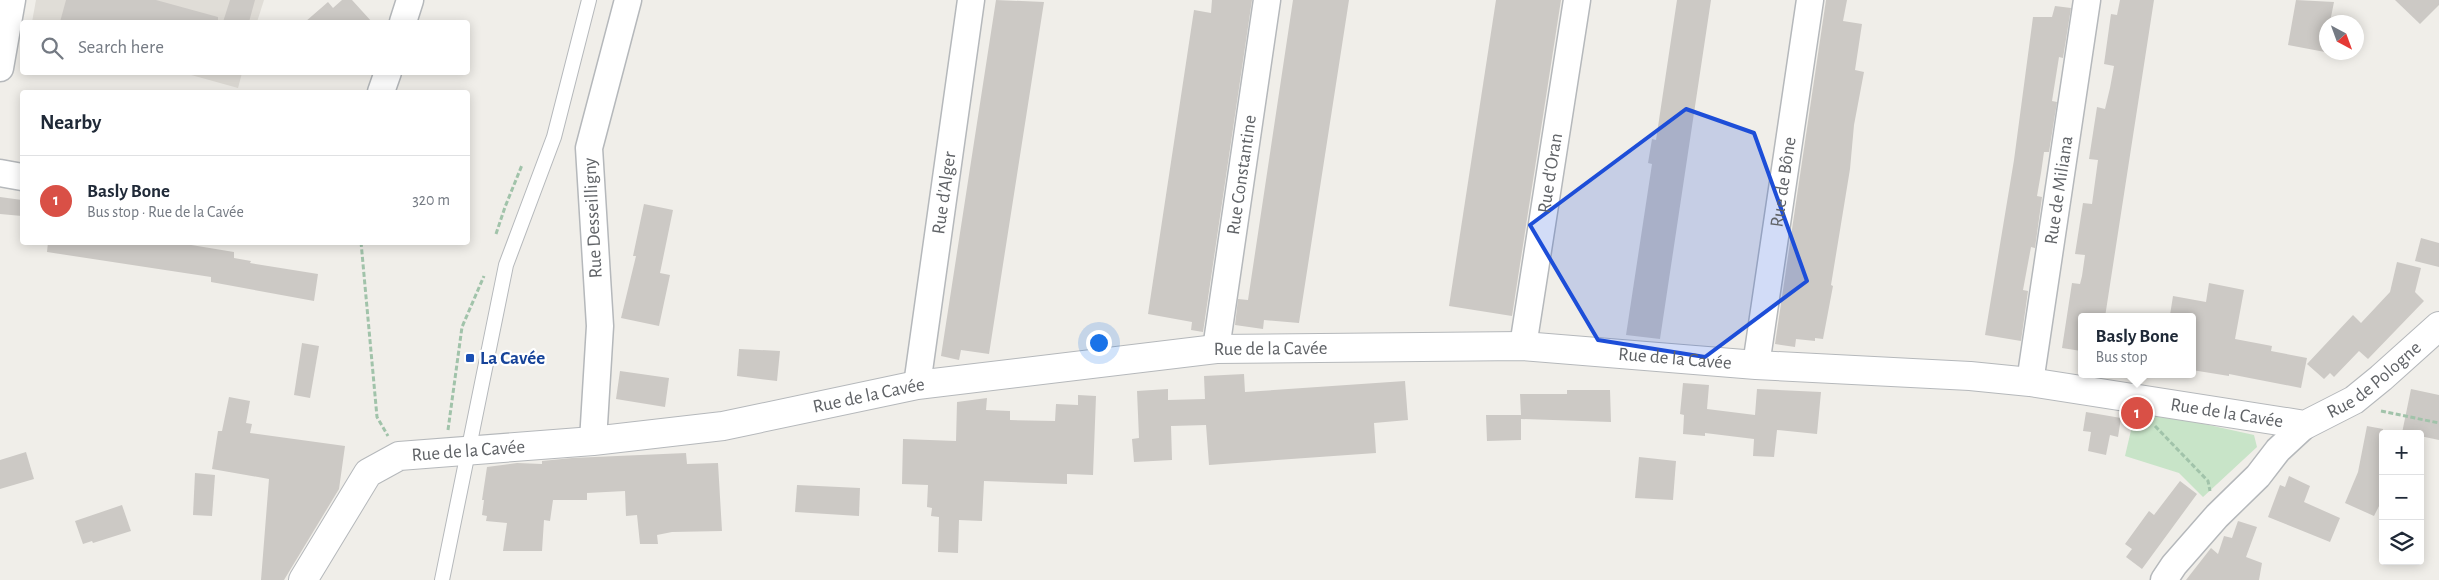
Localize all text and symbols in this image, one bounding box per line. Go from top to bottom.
north arrow [2319,15,2364,60]
search box [20,20,470,75]
icon: search [38,34,66,62]
text: Search here [78,38,164,57]
text: Nearby [40,112,101,133]
street label: Rue Constantine [1223,114,1260,236]
street label: Rue d'Oran [1534,132,1566,215]
street label: Rue de Miliana [2041,134,2076,246]
street label: Rue de Bône [1767,135,1799,229]
street label: Rue d'Alger [929,150,959,236]
street label: Rue Desseilligny [580,157,606,279]
text: Basly Bone [87,182,170,201]
text: 1 [53,192,59,208]
text: 320 m [412,192,450,208]
text: Bus stop · Rue de la Cavée [87,204,244,220]
popup [2078,313,2196,378]
text: Basly Bone [2096,327,2178,346]
your location [1086,330,1112,356]
street label: Rue de la Cavée [1214,338,1328,359]
street label: Rue de Pologne [2324,338,2425,422]
street label: Rue de la Cavée [1618,344,1733,372]
place label: La Cavée [480,349,545,368]
text: Bus stop [2096,349,2148,365]
marker: La Cavée [464,352,476,364]
street label: Rue de la Cavée [811,375,926,416]
pin: 1 [2121,394,2153,432]
street label: Rue de la Cavée [2169,395,2285,431]
map controls [2379,430,2424,565]
button: + [2379,430,2424,475]
street label: Rue de la Cavée [411,437,526,465]
button: − [2379,475,2424,520]
button: layers [2379,520,2424,565]

